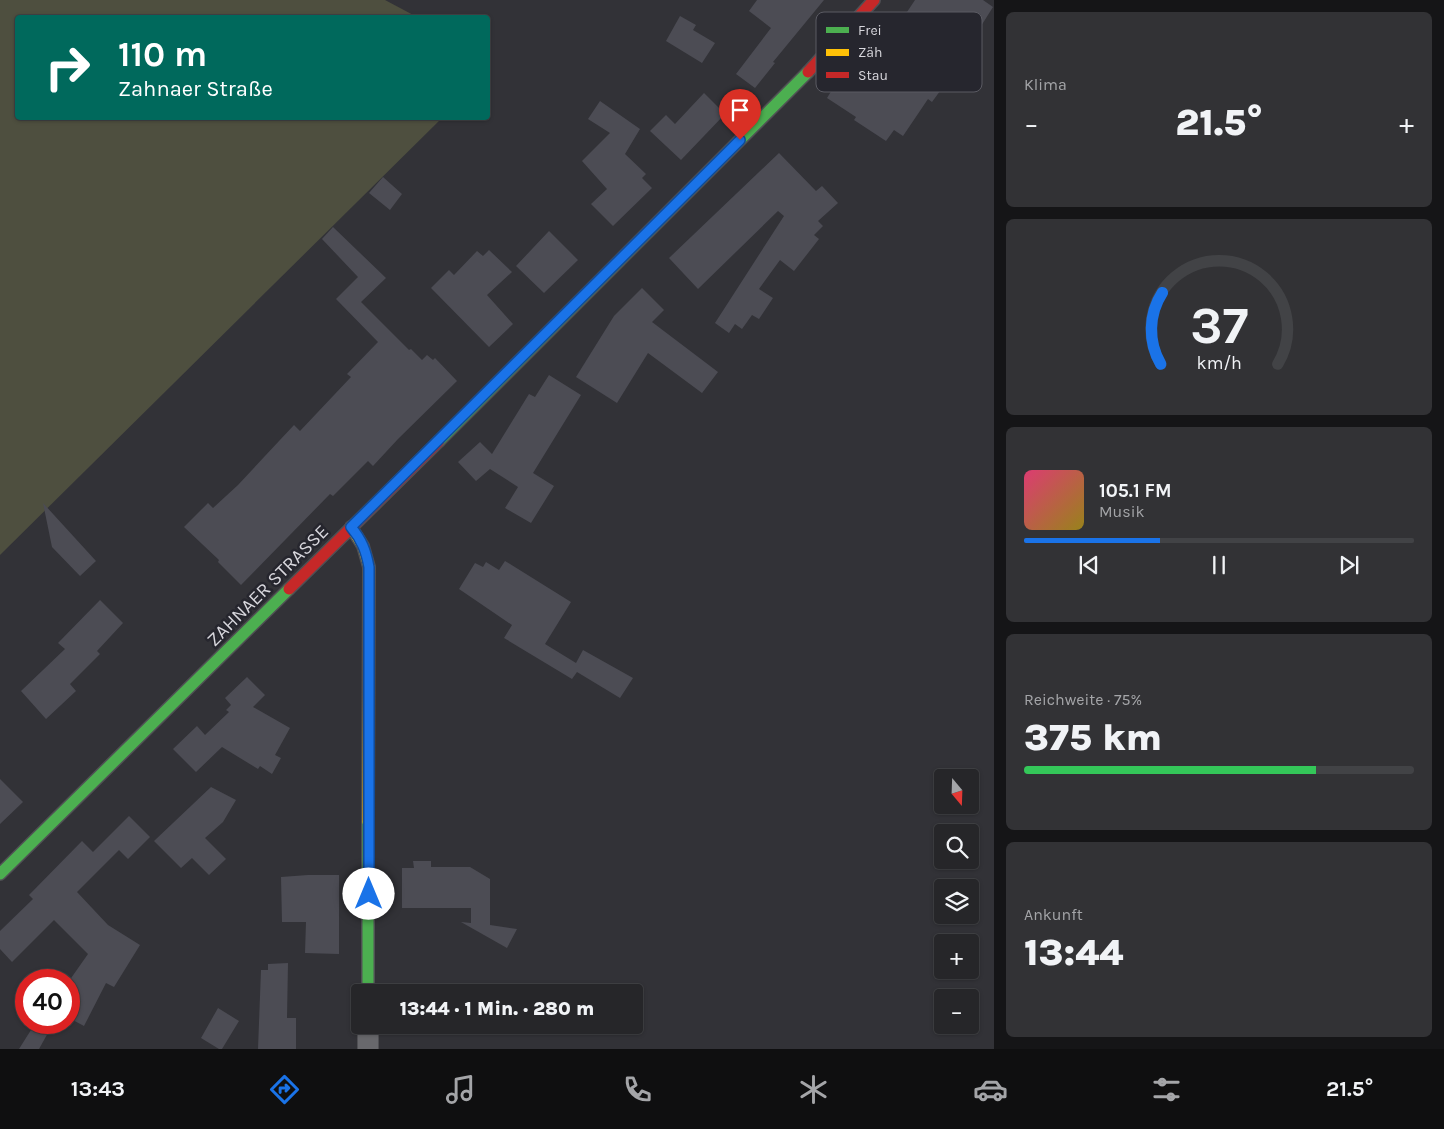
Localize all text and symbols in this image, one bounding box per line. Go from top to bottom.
legend [816,12,982,92]
text: Frei [858,22,882,39]
text: 110 m [118,34,207,75]
icon: right [35,35,100,100]
text: Zäh [858,44,882,61]
text: Stau [858,67,888,84]
text: Klima [1024,75,1067,94]
text: Zahnaer Straße [118,76,273,102]
pin [719,89,761,140]
icon: arrive [726,96,754,124]
text: 21.5° [1175,100,1263,145]
text: − [1024,107,1039,140]
text: + [1399,107,1414,140]
text: 37 [1190,295,1248,356]
text: km/h [1196,353,1242,374]
text: 105.1 FM [1099,480,1172,502]
text: Musik [1099,502,1144,521]
street label: ZAHNAER STRASSE [202,520,333,651]
icon: previous [1075,551,1103,579]
icon: pause [1205,551,1233,579]
icon: next [1335,551,1363,579]
text: Reichweite · 75% [1024,690,1142,709]
text: 375 km [1024,715,1162,760]
north arrow [934,769,979,814]
map controls [934,769,979,1034]
button: search [934,824,979,869]
position arrow [342,867,394,919]
button: layers [934,879,979,924]
text: Ankunft [1024,905,1083,924]
text: 13:44 [1024,930,1123,975]
button: + [934,934,979,979]
speed limit sign: 40 [15,969,80,1034]
button: − [934,989,979,1034]
text: 13:44 · 1 Min. · 280 m [400,998,594,1020]
icon: directions [267,1072,302,1107]
icon: music [443,1072,478,1107]
icon: phone [620,1072,655,1107]
icon: climate [796,1072,831,1107]
icon: car [973,1072,1008,1107]
icon: filters [1149,1072,1184,1107]
text: 13:43 [71,1076,125,1102]
text: 21.5° [1326,1076,1373,1102]

